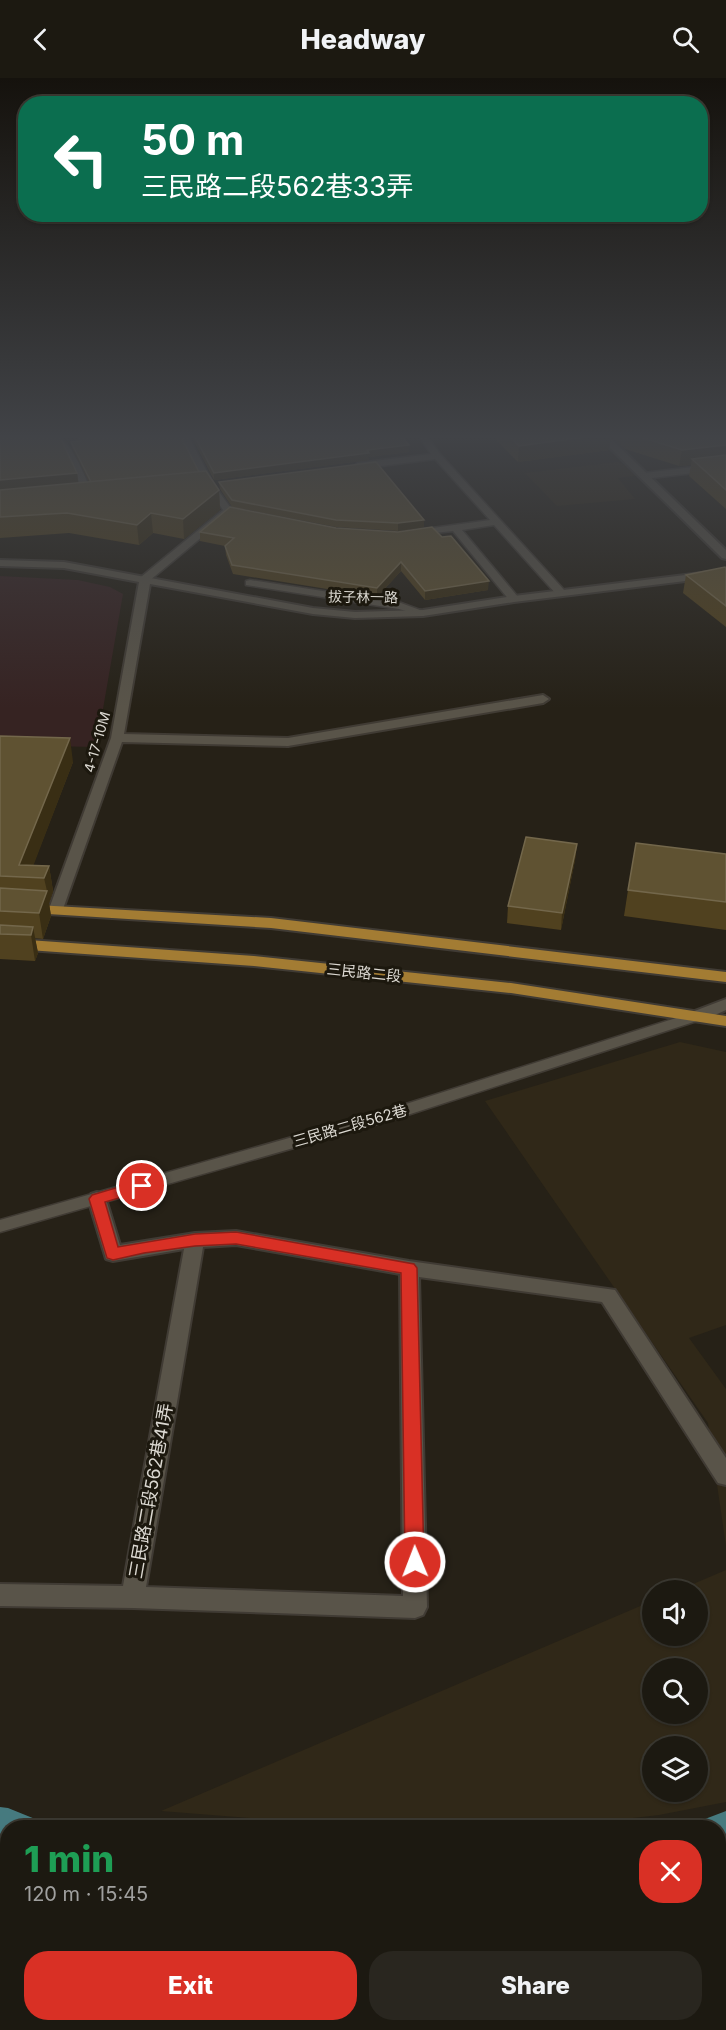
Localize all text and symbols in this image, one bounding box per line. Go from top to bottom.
icon: back [24,23,57,56]
text: Headway [300,23,426,56]
icon: search [669,23,702,56]
text: 50 m [141,114,244,165]
icon: left [42,120,120,198]
text: 三民路二段562巷33弄 [141,170,413,203]
street label: 拔子林一路 [328,587,398,606]
street label: 4-17-10M [80,709,113,774]
street label: 三民路二段 [326,959,402,986]
street label: 三民路二段562巷 [291,1100,409,1151]
pin [116,1160,167,1211]
icon: arrive [125,1169,158,1202]
street label: 三民路二段562巷41弄 [125,1402,176,1580]
position arrow [383,1530,447,1594]
map controls [642,1580,708,1802]
button: sound [642,1580,708,1646]
button: search [642,1658,708,1724]
button: layers [642,1736,708,1802]
text: 1 min [24,1837,114,1881]
button: close [639,1840,702,1903]
text: 120 m · 15:45 [24,1882,148,1906]
button: Exit [24,1951,357,2020]
button: Share [369,1951,702,2020]

